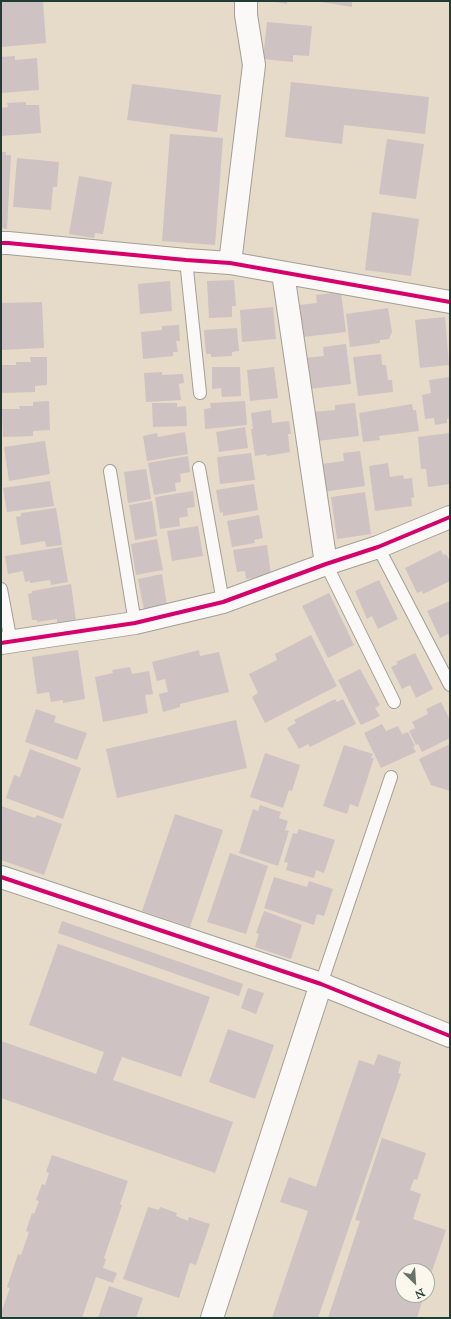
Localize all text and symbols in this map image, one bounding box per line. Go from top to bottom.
north arrow [395,1263,435,1303]
text: N [413,1286,427,1301]

